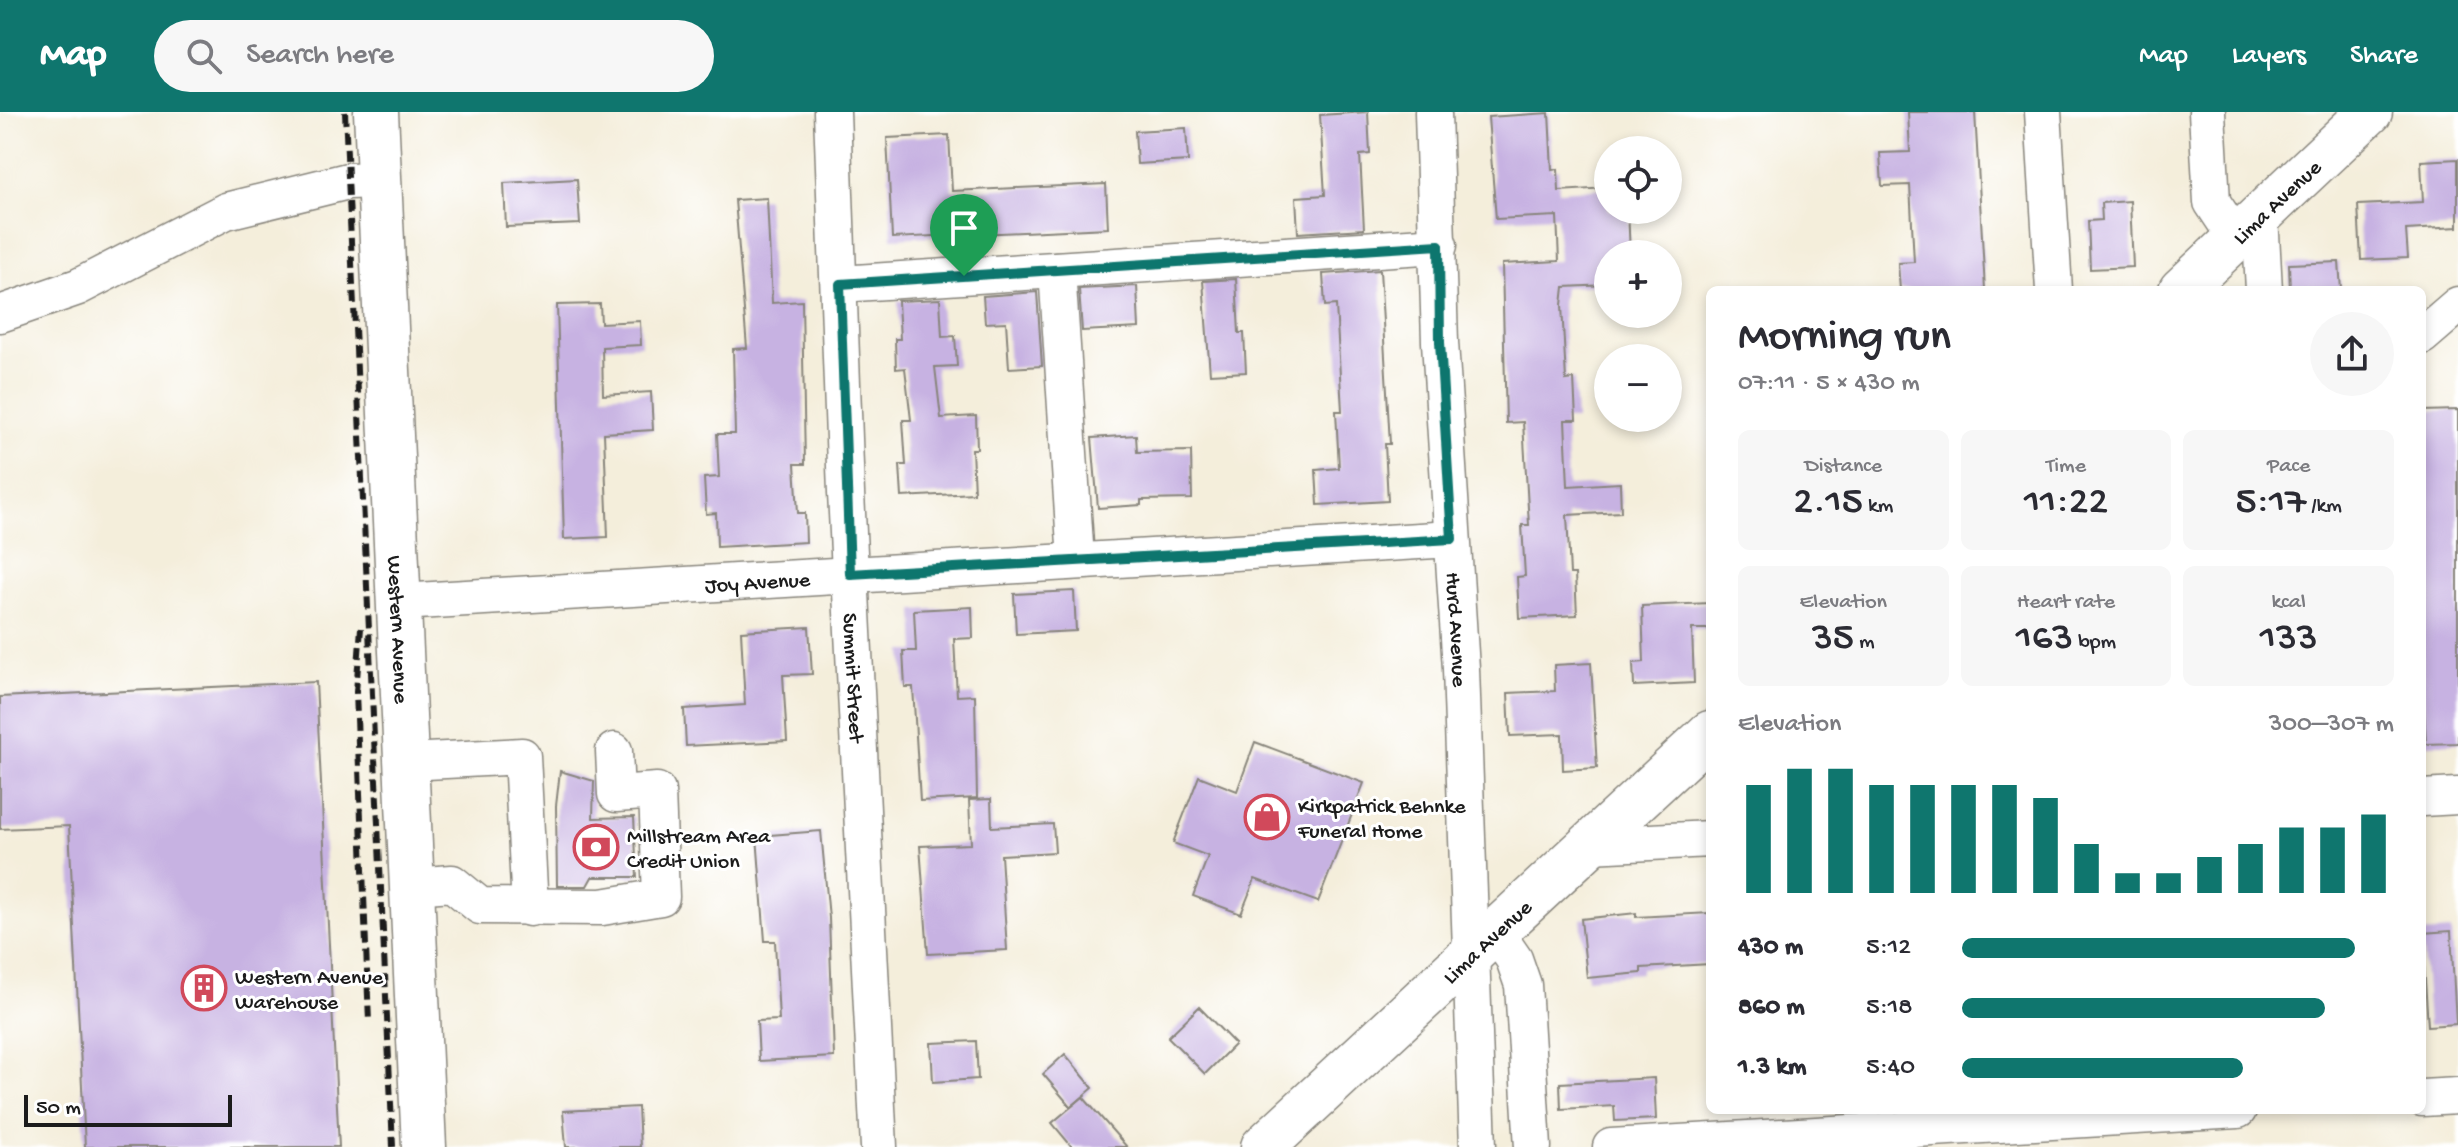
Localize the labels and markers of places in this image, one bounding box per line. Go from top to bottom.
pin [930,194,998,276]
shop icon: Kirkpatrick Behnke Funeral Home [1243,793,1291,841]
place label: Kirkpatrick Behnke Funeral Home [1297,795,1466,846]
bank icon: Millstream Area Credit Union [572,823,620,871]
place label: Millstream Area Credit Union [627,825,771,876]
building icon: Western Avenue Warehouse [180,964,228,1012]
place label: Western Avenue Warehouse [235,966,384,1017]

